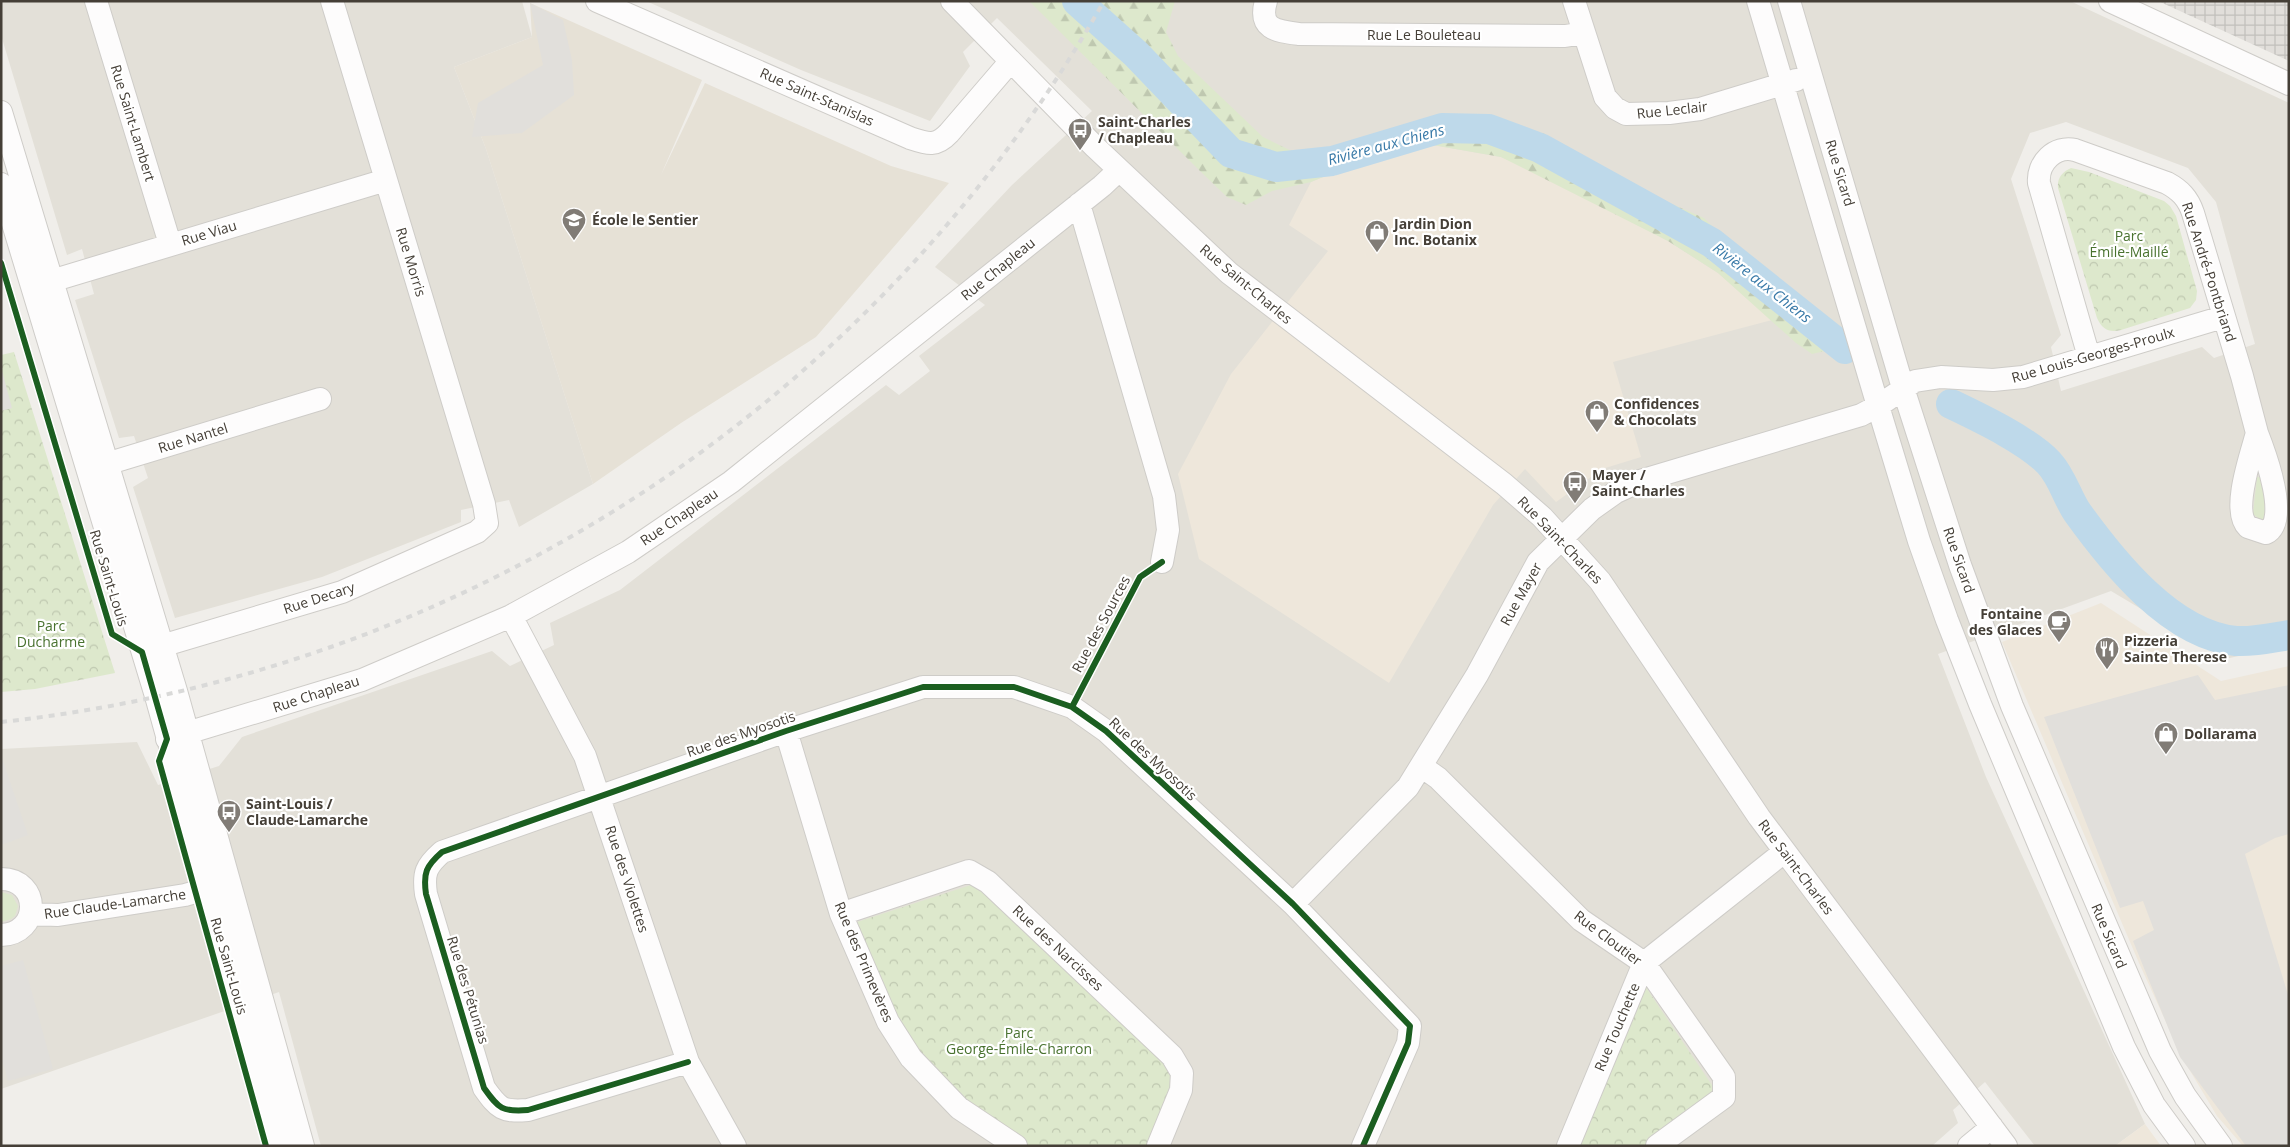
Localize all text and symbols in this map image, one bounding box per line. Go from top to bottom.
street label: Rue Le Bouleteau [1367,25,1481,44]
street label: Rue Saint-Lambert [107,62,160,183]
street label: Rue Saint-Stanislas [757,63,878,130]
street label: Rue Leclair [1636,96,1709,123]
place label: Saint-Charles / Chapleau [1098,112,1191,147]
bus stop icon: Saint-Charles / Chapleau [1067,117,1093,151]
water label: Rivière aux Chiens [1325,119,1447,169]
street label: Rue Sicard [1821,137,1860,208]
street label: Rue André-Pontbriand [2178,199,2241,344]
school or university icon: École le Sentier [561,207,587,241]
place label: École le Sentier [592,210,699,229]
place label: Jardin Dion Inc. Botanix [1392,214,1478,249]
street label: Rue Viau [179,215,239,250]
shop icon: Jardin Dion Inc. Botanix [1364,219,1390,253]
street label: Rue Morris [392,225,431,299]
park label: Parc Émile-Maillé [2089,226,2169,261]
street label: Rue Chapleau [957,233,1039,304]
water label: Rivière aux Chiens [1709,237,1816,327]
street label: Rue Saint-Charles [1196,239,1297,328]
street label: Rue Louis-Georges-Proulx [2009,322,2177,387]
place label: Confidences & Chocolats [1614,394,1699,429]
shop icon: Confidences & Chocolats [1584,399,1610,433]
street label: Rue Nantel [156,418,230,457]
place label: Mayer / Saint-Charles [1592,465,1685,500]
bus stop icon: Mayer / Saint-Charles [1562,470,1588,504]
street label: Rue Chapleau [636,483,721,550]
street label: Rue Saint-Charles [1514,492,1607,588]
street label: Rue Sicard [1939,524,1980,595]
street label: Rue Saint-Louis [86,527,133,629]
street label: Rue Mayer [1495,558,1546,629]
street label: Rue des Sources [1067,572,1134,676]
street label: Rue Decary [281,577,358,618]
place label: Fontaine des Glaces [1969,604,2042,639]
cafe icon: Fontaine des Glaces [2046,609,2072,643]
park label: Parc Ducharme [17,616,85,651]
place label: Pizzeria Sainte Therese [2124,631,2227,666]
restaurant icon: Pizzeria Sainte Therese [2094,636,2120,670]
street label: Rue Chapleau [270,671,362,717]
street label: Rue des Myosotis [684,706,798,761]
street label: Rue des Myosotis [1105,713,1202,805]
shop icon: Dollarama [2153,721,2179,755]
place label: Dollarama [2184,724,2257,743]
place label: Saint-Louis / Claude-Lamarche [246,794,368,829]
bus stop icon: Saint-Louis / Claude-Lamarche [216,799,242,833]
street label: Rue Saint-Charles [1754,815,1839,919]
street label: Rue des Violettes [601,823,654,935]
street label: Rue Claude-Lamarche [43,884,187,923]
street label: Rue des Primevères [830,899,899,1025]
street label: Rue Sicard [2087,900,2132,971]
street label: Rue des Narcisses [1009,901,1108,995]
street label: Rue Cloutier [1571,906,1646,969]
street label: Rue Saint-Louis [207,915,253,1017]
street label: Rue des Pétunias [443,934,494,1046]
street label: Rue Touchette [1589,980,1644,1074]
park label: Parc George-Émile-Charron [946,1023,1092,1058]

